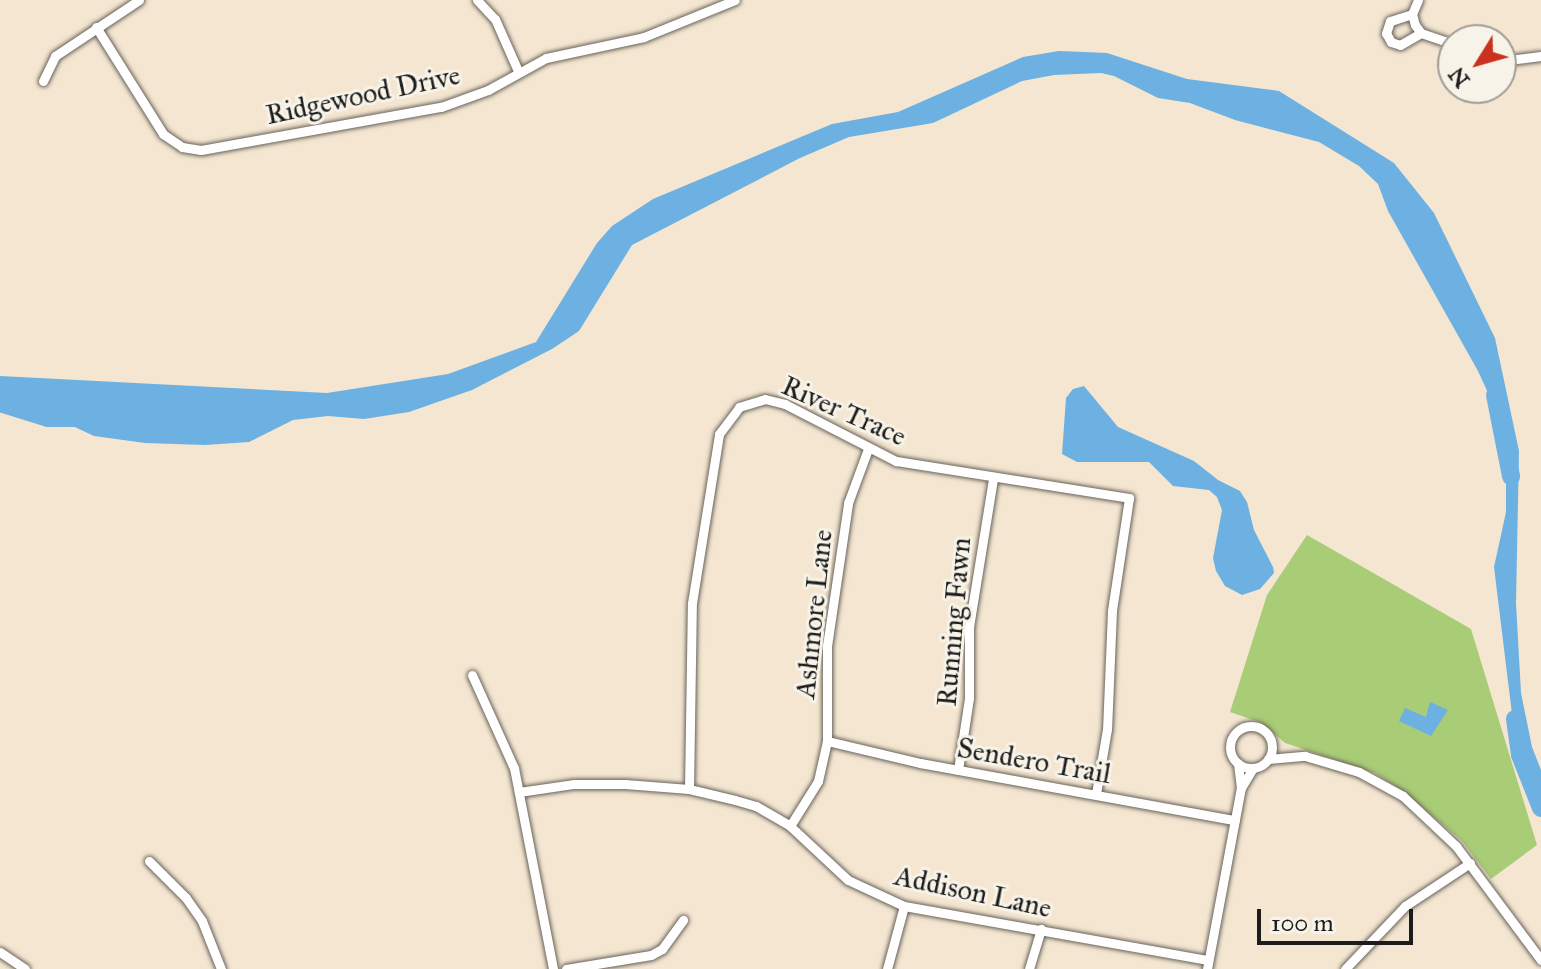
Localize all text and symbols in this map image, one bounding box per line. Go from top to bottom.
north arrow [1437,24,1517,104]
street label: Ridgewood Drive [263,58,463,132]
text: N [1443,62,1475,93]
street label: River Trace [777,369,911,453]
street label: Ashmore Lane [788,528,840,700]
street label: Running Fawn [930,536,978,708]
street label: Sendero Trail [955,731,1113,791]
street label: Addison Lane [891,859,1055,925]
scale bar [1261,893,1417,943]
text: 100 m [1271,908,1334,938]

